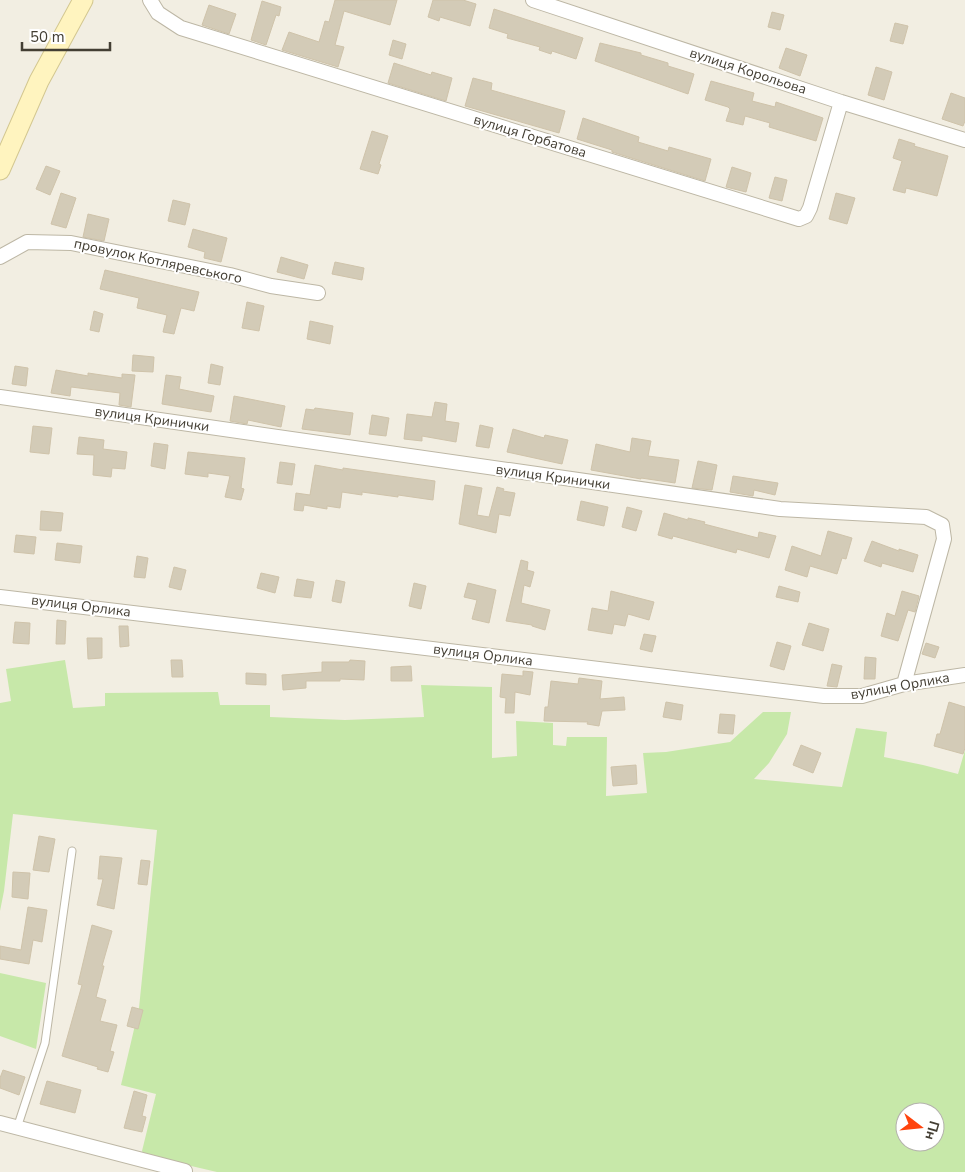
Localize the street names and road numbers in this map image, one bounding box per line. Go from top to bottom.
street label: вулиця Корольова [687,43,809,99]
street label: вулиця Горбатова [471,110,589,162]
street label: провулок Котляревського [72,234,244,288]
street label: вулиця Кринички [94,402,210,436]
street label: вулиця Кринички [495,460,611,494]
street label: вулиця Орлика [30,590,132,622]
street label: вулиця Орлика [432,639,534,671]
street label: вулиця Орлика [849,668,951,704]

